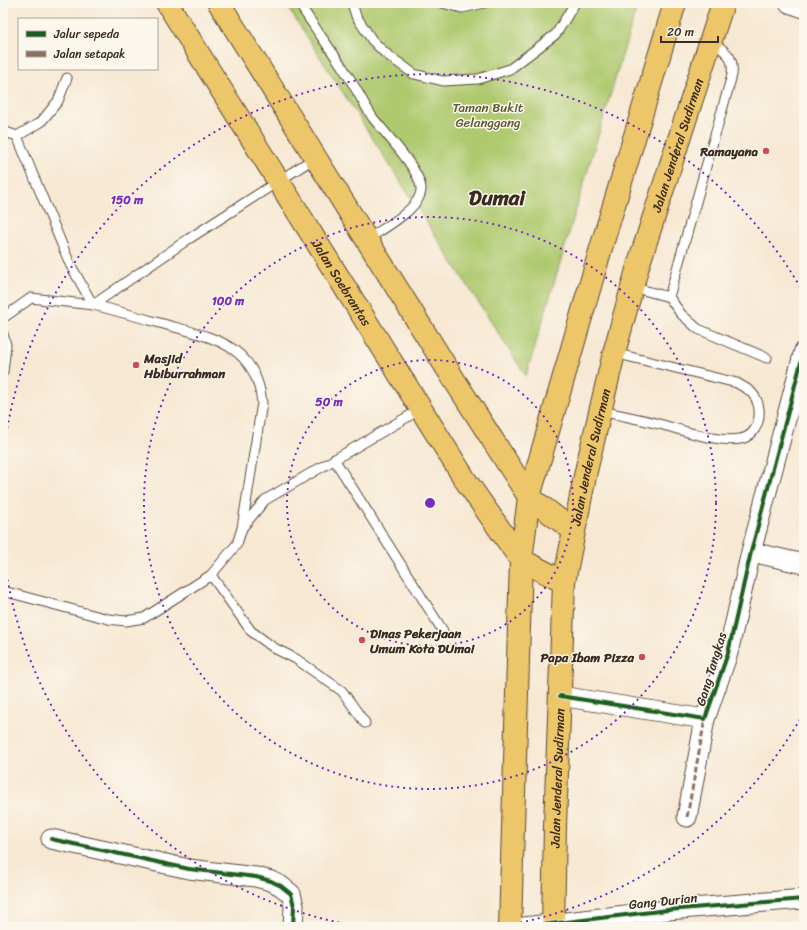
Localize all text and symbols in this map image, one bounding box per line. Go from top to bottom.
legend [18,18,158,70]
scale bar [661,18,718,44]
text: 20 m [667,21,694,43]
text: Jalur sepeda [53,23,120,45]
text: Jalan setapak [53,43,125,65]
street label: Jalan Jenderal Sudirman [644,75,710,216]
park label: Taman Bukit Gelanggang [453,96,524,134]
place label: Ramayana [699,140,758,163]
marker: Ramayana [761,146,771,156]
district label: Dumai [469,179,526,217]
text: 150 m [111,189,144,211]
street label: Jalan Soebrantas [306,234,378,331]
text: 100 m [212,290,245,312]
place label: Masjid Hbiburrahman [143,347,226,385]
marker: Masjid Hbiburrahman [131,360,141,370]
street label: Jalan Jenderal Sudirman [564,386,617,528]
text: 50 m [315,391,343,413]
centre of rings [423,496,437,510]
place label: Dinas Pekerjaan Umum Kota DUmai [370,622,476,660]
street label: Gang Tangkas [689,629,733,709]
marker: Dinas Pekerjaan Umum Kota DUmai [357,635,367,645]
place label: Papa Ibam Pizza [540,646,634,669]
marker: Papa Ibam Pizza [637,652,647,662]
street label: Jalan Jenderal Sudirman [543,708,571,849]
street label: Gang Durian [628,886,698,916]

